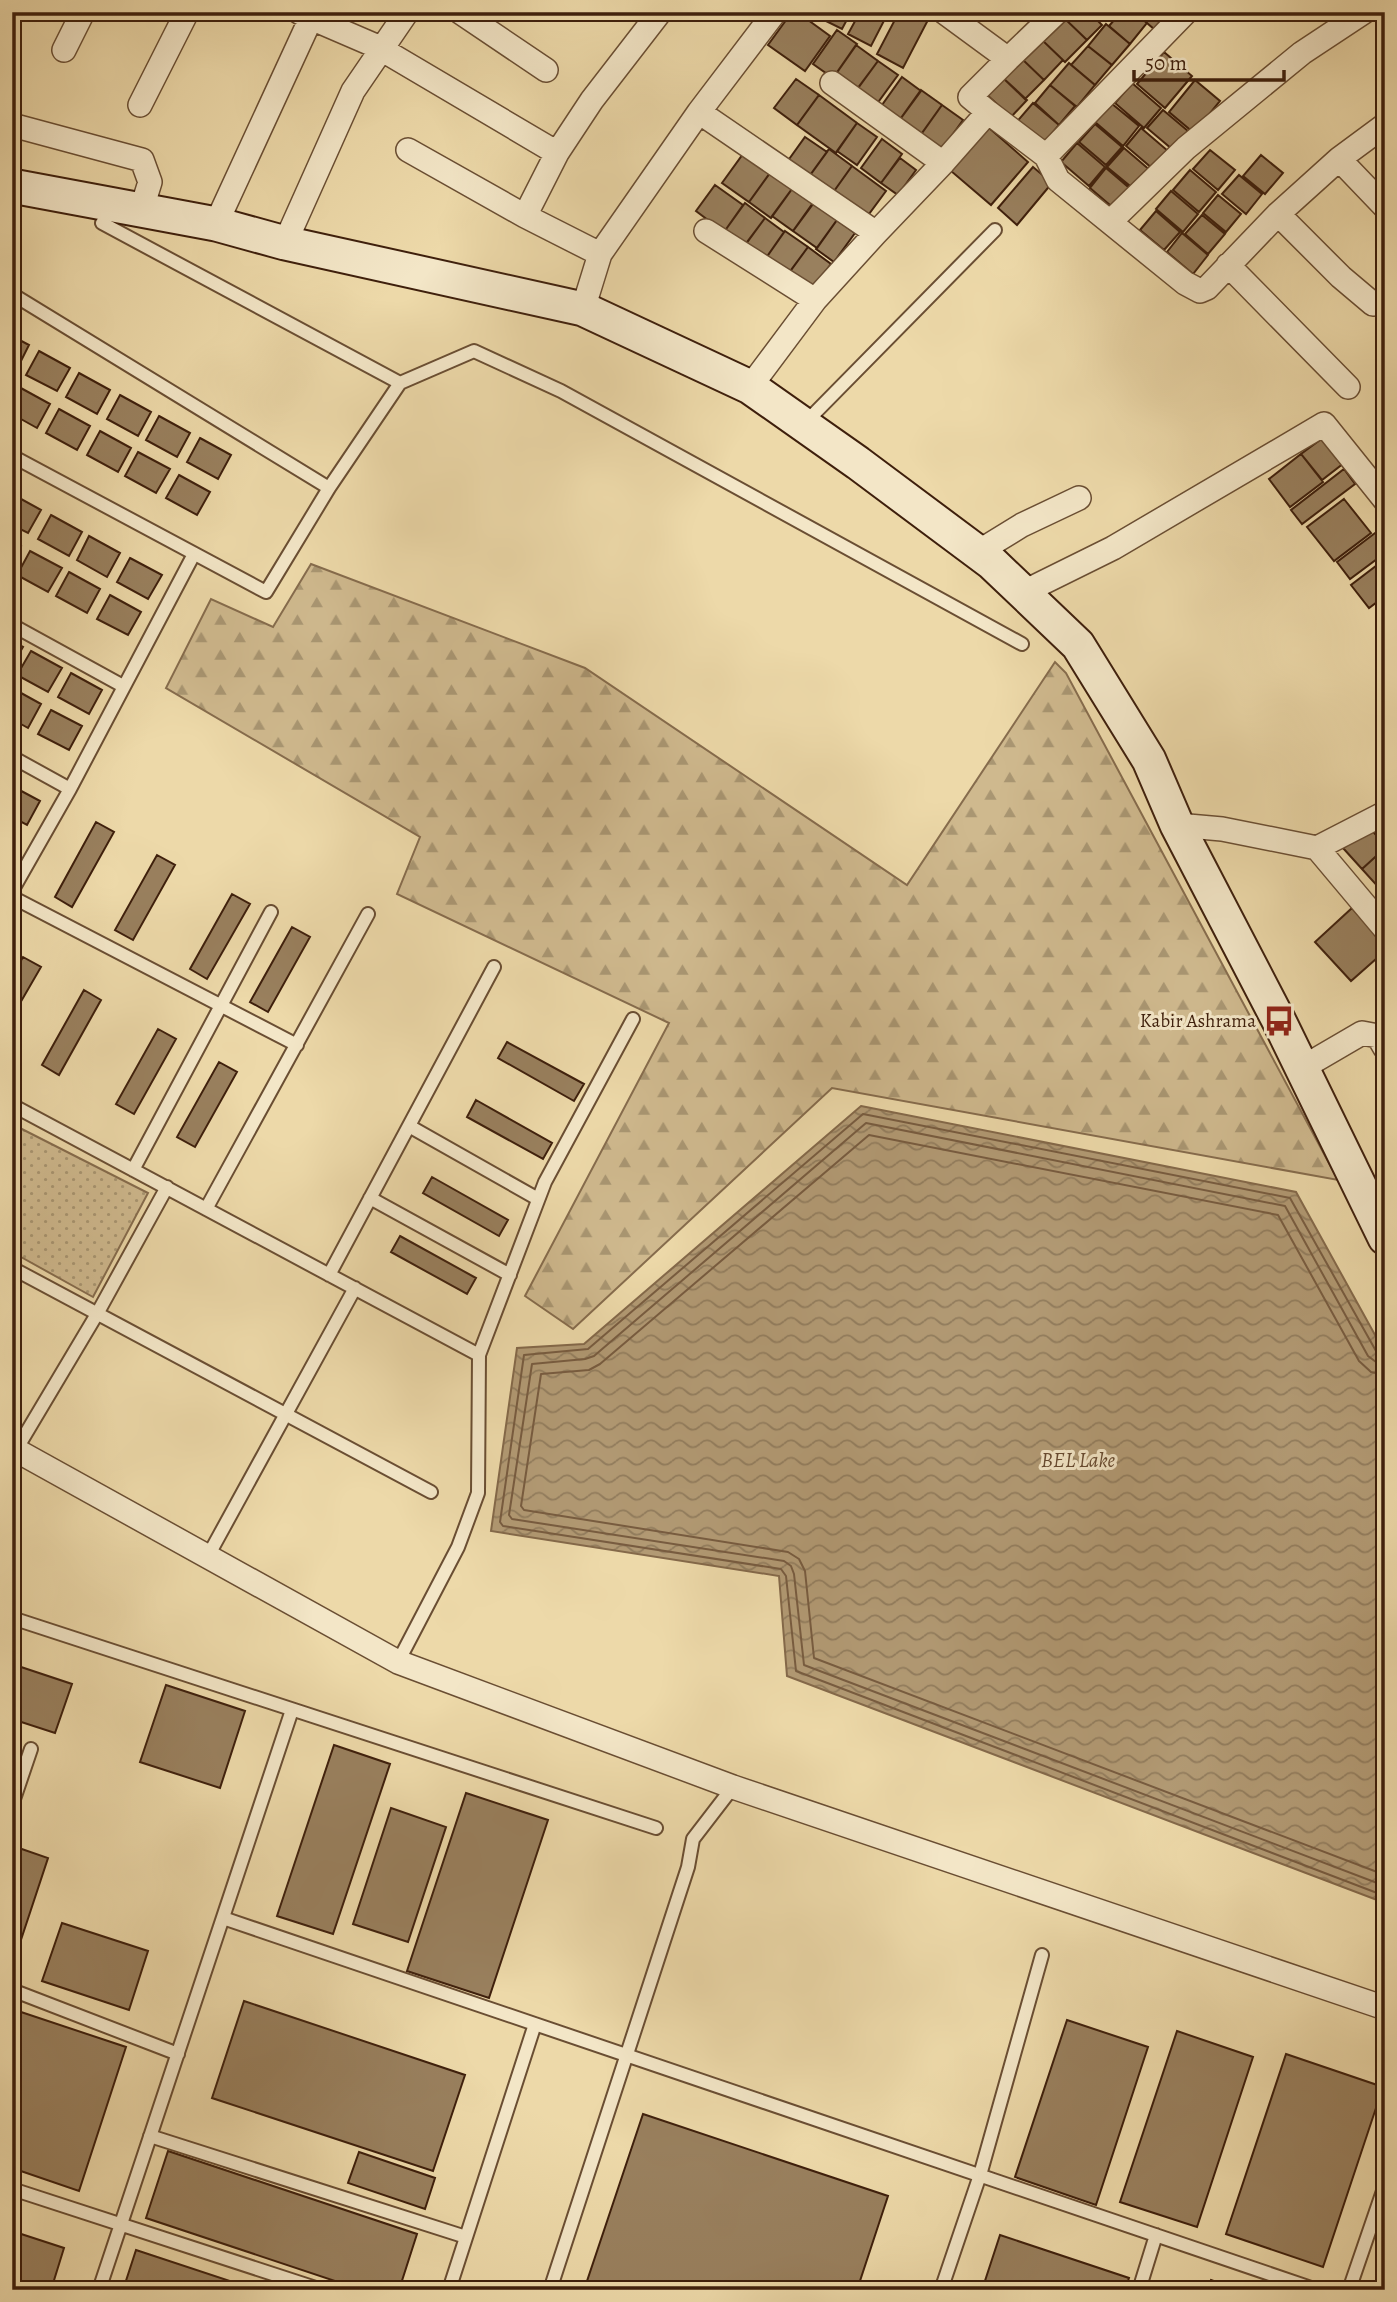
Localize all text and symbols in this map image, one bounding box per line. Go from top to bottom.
scale bar [1134,38,1285,82]
text: 50 m [1145,49,1187,77]
bus stop icon: Kabir Ashrama [1262,1004,1296,1038]
place label: Kabir Ashrama [1140,1008,1256,1034]
water label: BEL Lake [1041,1446,1115,1474]

